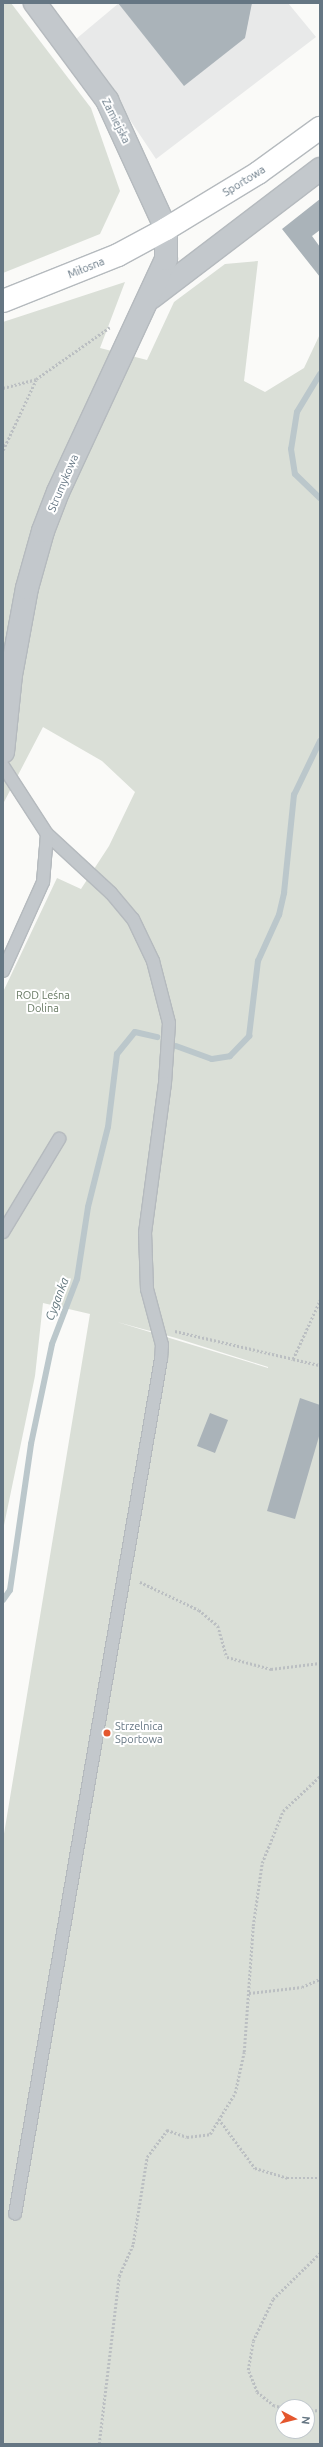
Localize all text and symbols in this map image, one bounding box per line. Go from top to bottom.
street label: Zamiejska [99,96,133,146]
street label: Sportowa [220,163,268,199]
street label: Miłosna [66,255,106,281]
street label: Strumykowa [45,452,81,514]
park label: ROD Leśna Dolina [16,989,70,1015]
water label: Cyganka [42,1275,72,1323]
place label: Strzelnica Sportowa [115,1720,163,1746]
marker: Strzelnica Sportowa [102,1728,112,1738]
north arrow [275,2399,315,2439]
text: N [299,2416,312,2425]

